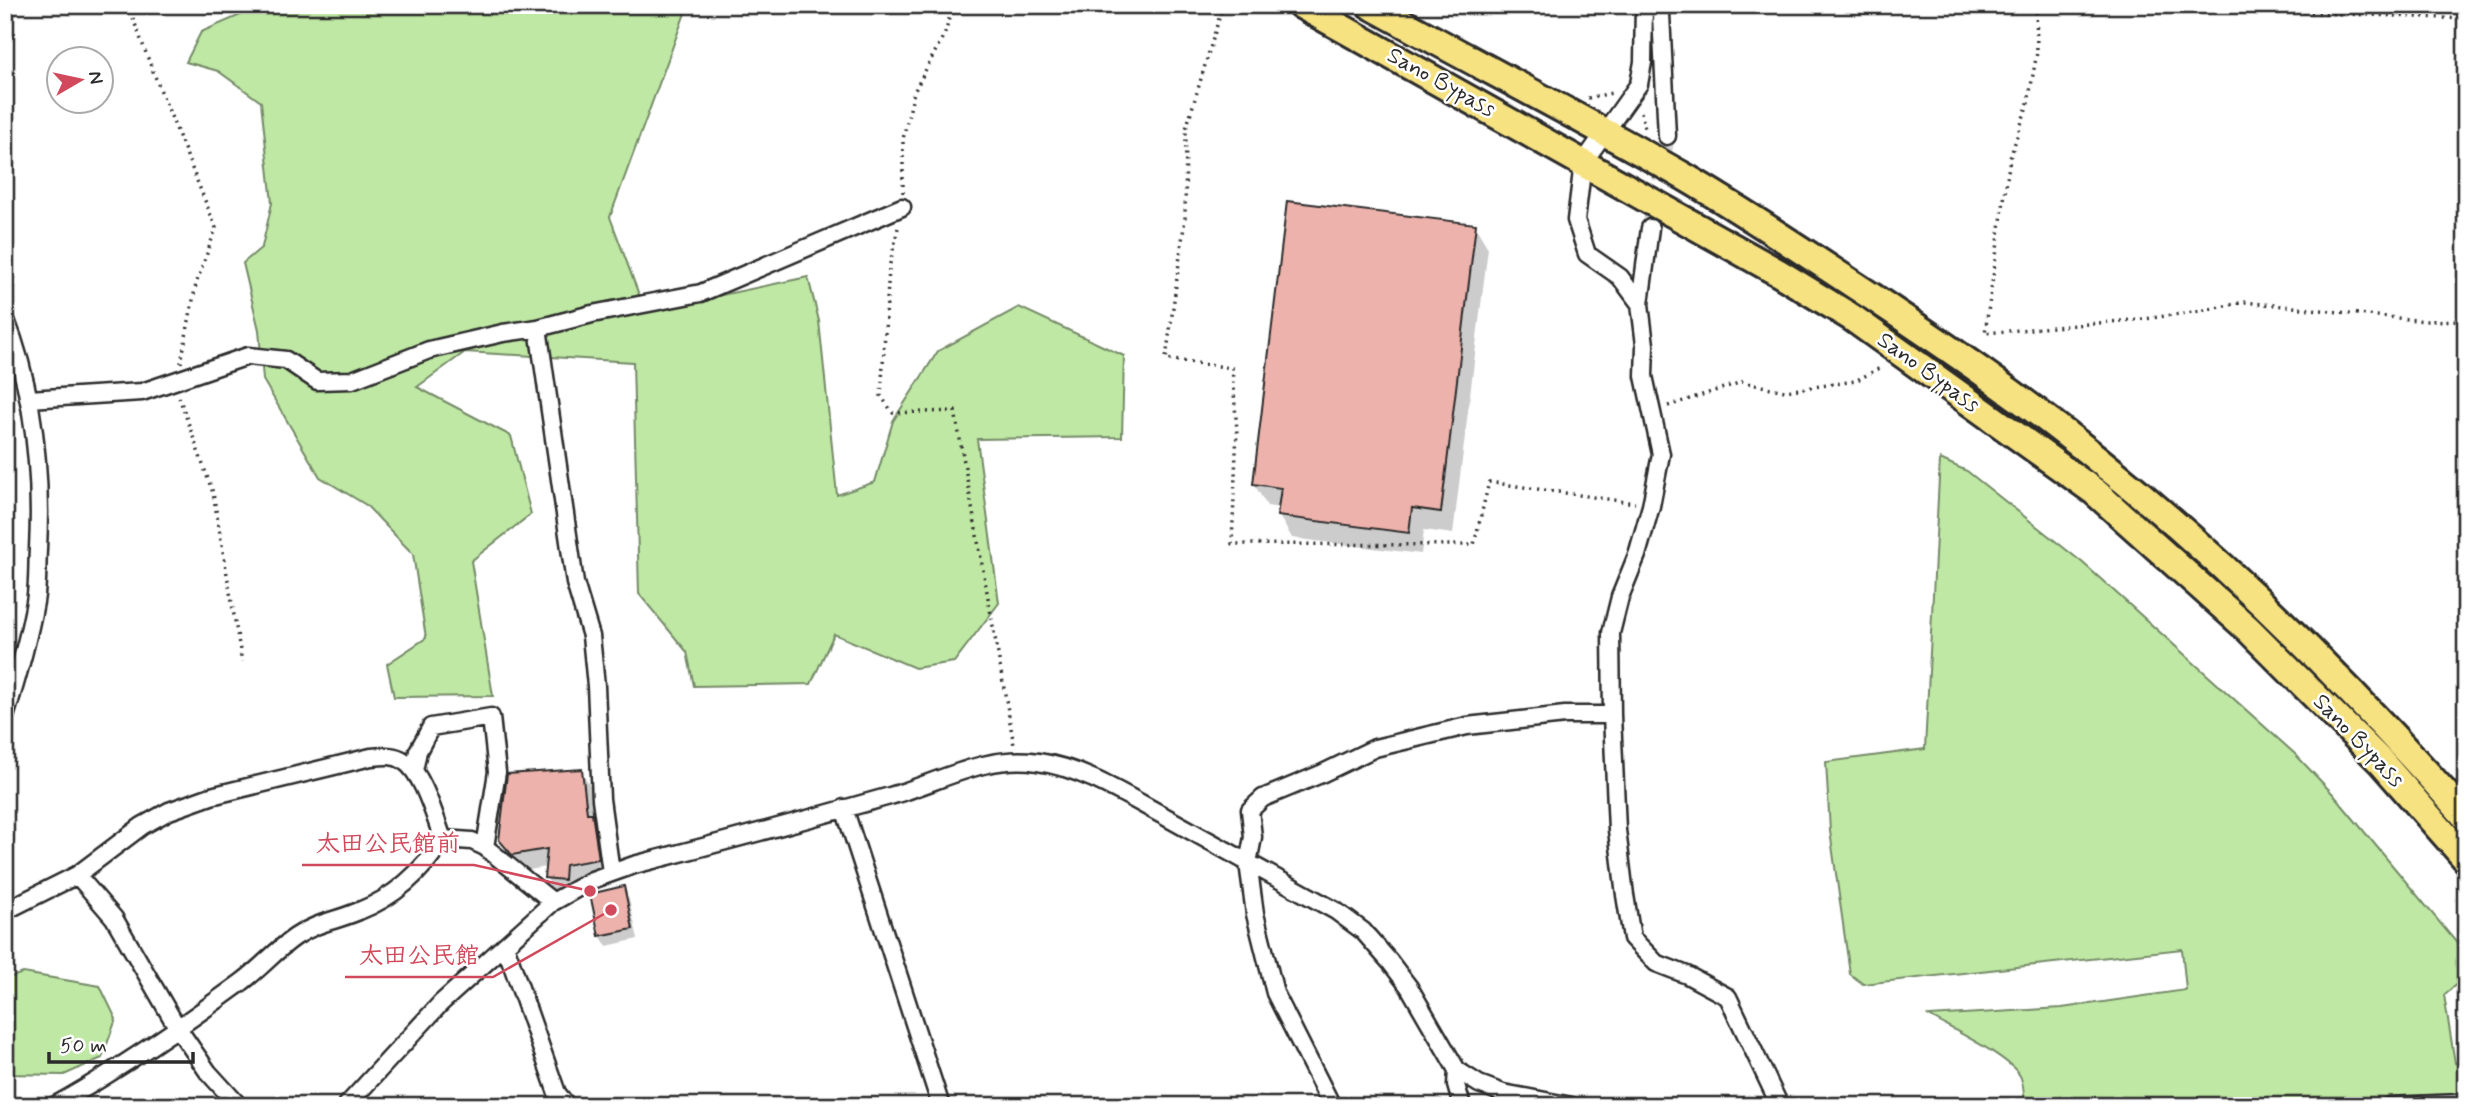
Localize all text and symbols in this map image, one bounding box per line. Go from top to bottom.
street label: Sano Bypass [1381,41,1501,125]
north arrow [46,46,116,116]
text: N [82,69,109,86]
street label: Sano Bypass [1871,326,1985,420]
street label: Sano Bypass [2306,688,2410,794]
callout: 太田公民館前 [302,820,474,865]
text: 太田公民館前 [316,829,460,860]
callout: 太田公民館 [345,932,493,977]
text: 太田公民館 [359,941,479,972]
scale bar [49,1020,192,1064]
text: 50 m [60,1032,107,1060]

